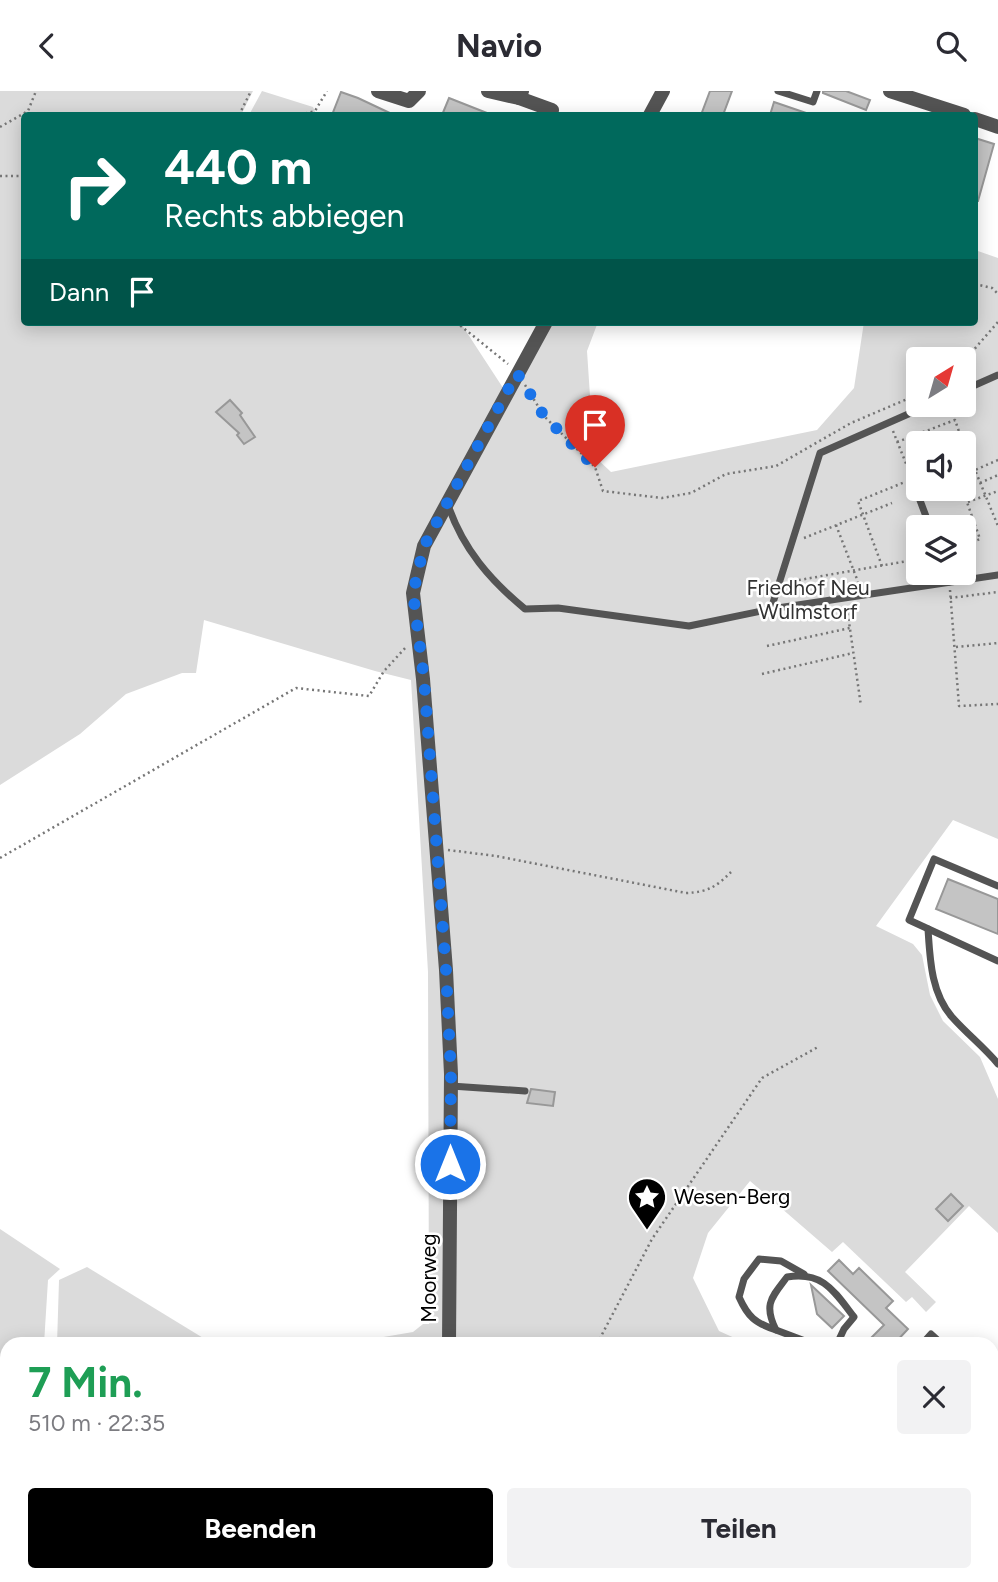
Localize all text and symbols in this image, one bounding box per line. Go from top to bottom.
icon: back [28,27,66,65]
text: Navio [456,27,542,65]
icon: search [932,27,970,65]
text: 440 m [164,137,312,196]
icon: right [49,140,140,231]
text: Rechts abbiegen [164,197,404,235]
icon: arrive [123,273,161,311]
text: Dann [49,276,109,308]
north arrow [906,347,976,417]
map controls [906,347,976,585]
pin [565,395,625,467]
icon: arrive [576,406,614,444]
button: sound [906,431,976,501]
button: layers [906,515,976,585]
park label: Friedhof Neu Wulmstorf [746,575,870,624]
position arrow [413,1127,487,1201]
place icon: Wesen-Berg [626,1176,668,1231]
place label: Wesen-Berg [674,1184,790,1209]
street label: Moorweg [416,1233,441,1323]
text: 7 Min. [28,1357,143,1408]
button: close [897,1360,971,1434]
text: 510 m · 22:35 [28,1409,165,1437]
button: Beenden [28,1488,493,1568]
button: Teilen [507,1488,971,1568]

